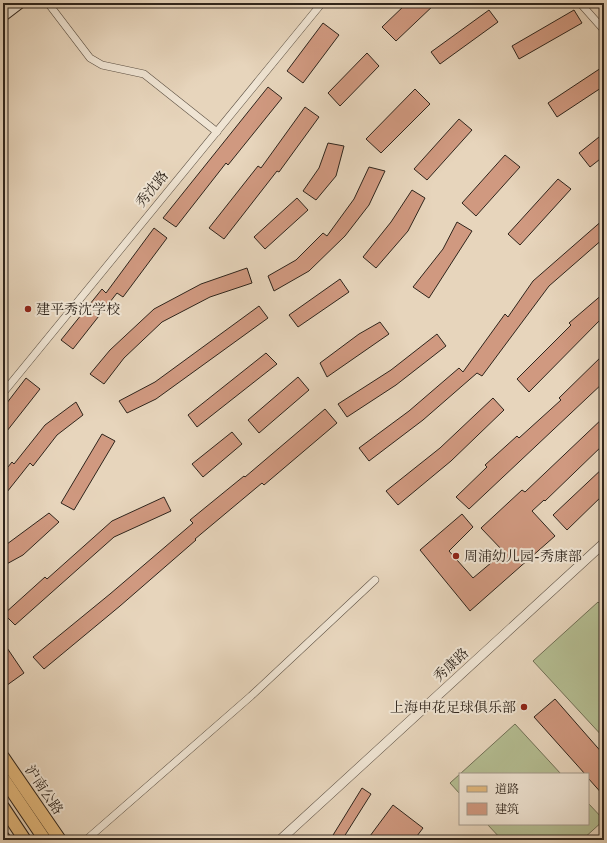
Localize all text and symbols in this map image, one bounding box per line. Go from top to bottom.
street label: 秀沈路 [132,167,172,211]
place label: 建平秀沈学校 [36,301,120,318]
marker: 建平秀沈学校 [23,304,33,314]
place label: 周浦幼儿园-秀康部 [464,548,582,565]
marker: 周浦幼儿园-秀康部 [451,551,461,561]
street label: 秀康路 [430,644,472,686]
place label: 上海申花足球俱乐部 [390,699,516,716]
marker: 上海申花足球俱乐部 [519,702,529,712]
street label: 沪南公路 [21,762,67,818]
legend [459,773,589,825]
text: 道路 [495,782,519,797]
text: 建筑 [495,802,519,817]

